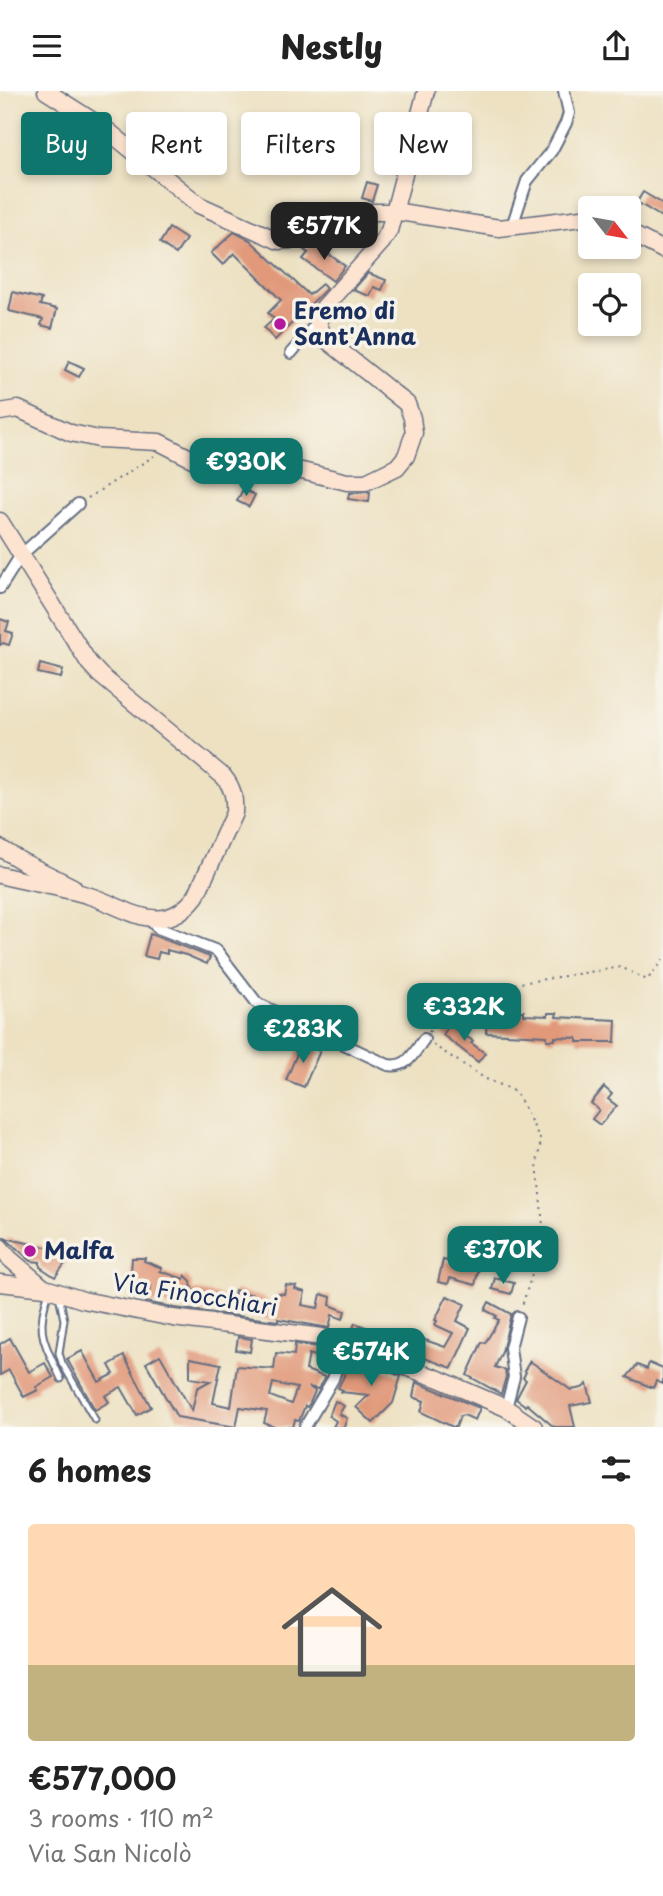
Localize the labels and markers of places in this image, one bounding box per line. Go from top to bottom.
pin: €577K [275,202,373,262]
place label: Eremo di Sant'Anna [294,292,416,353]
marker: Eremo di Sant'Anna [272,316,288,332]
pin: €930K [197,439,295,498]
pin: €332K [415,983,513,1043]
pin: €283K [254,1005,352,1065]
pin: €370K [454,1227,552,1286]
place label: Malfa [44,1232,115,1267]
marker: Malfa [22,1243,38,1259]
pin: €574K [322,1329,420,1388]

